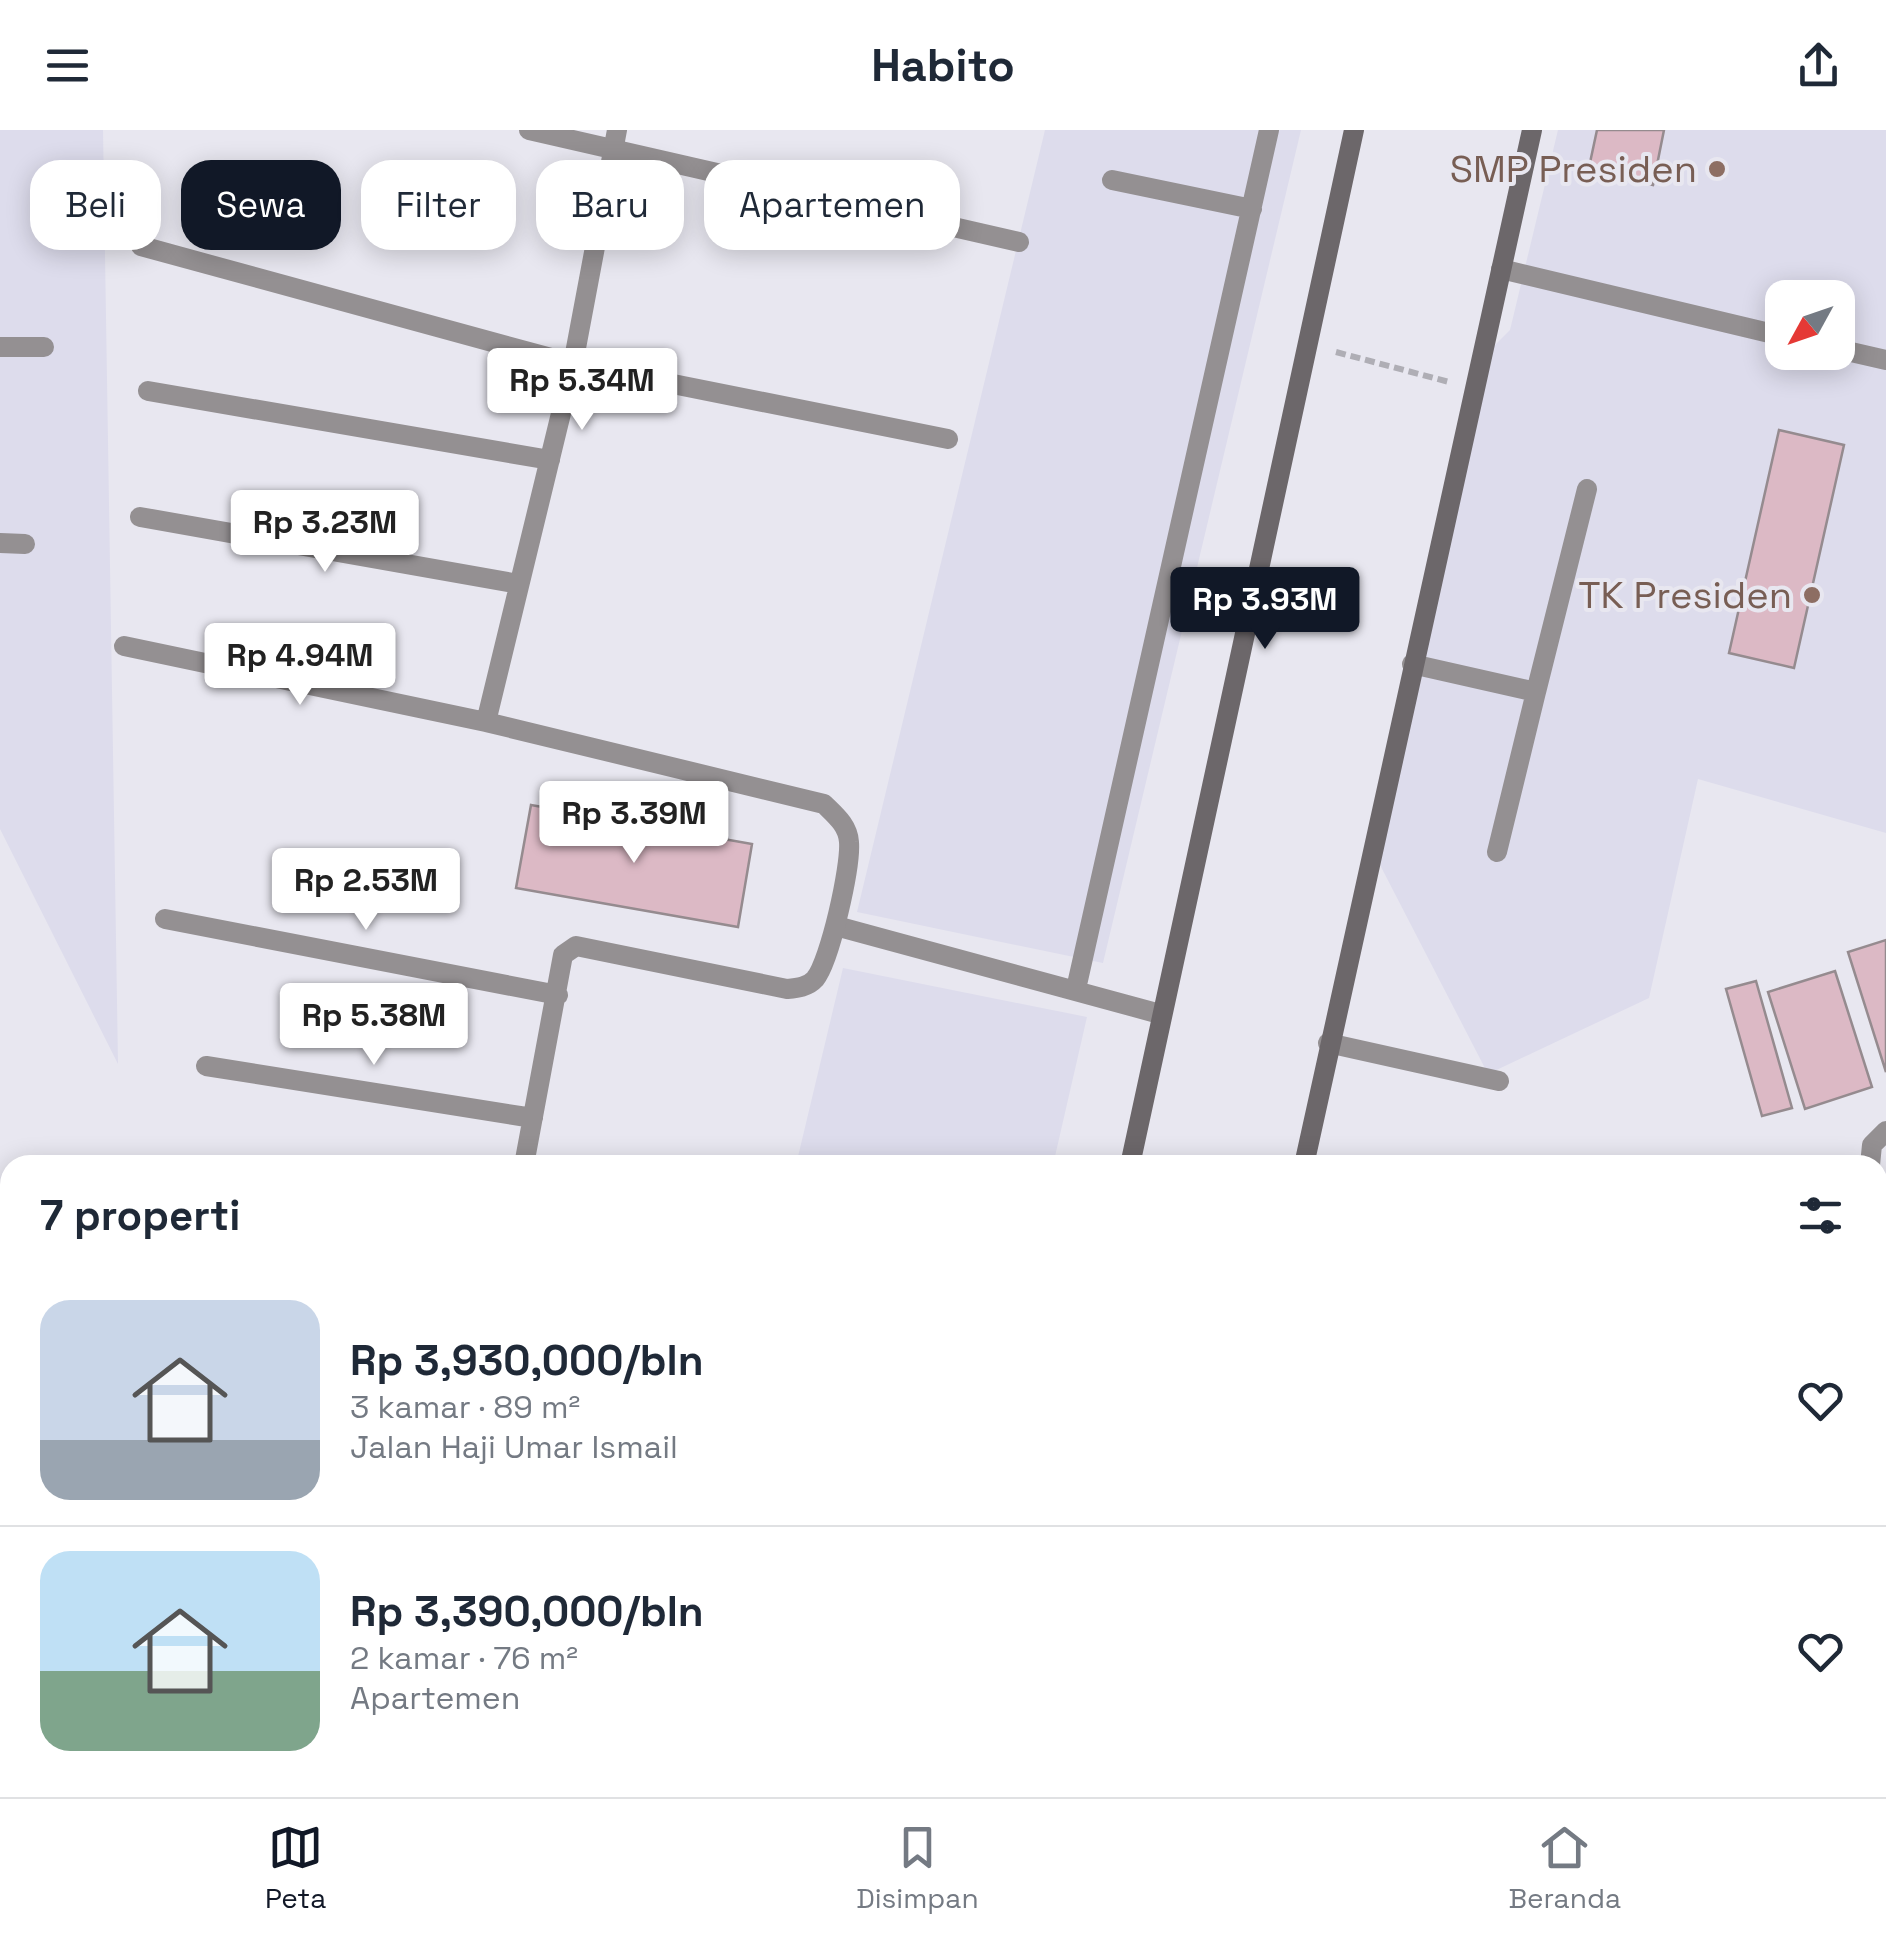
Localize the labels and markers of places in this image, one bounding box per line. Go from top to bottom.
place label: SMP Presiden [1450,145,1697,193]
marker: SMP Presiden [1706,158,1728,180]
pin: Rp 5.34M [479,348,685,433]
pin: Rp 3.23M [222,490,428,575]
pin: Rp 3.93M [1162,567,1368,652]
place label: TK Presiden [1578,571,1792,619]
marker: TK Presiden [1801,584,1823,606]
pin: Rp 4.94M [197,623,403,708]
pin: Rp 3.39M [531,781,737,866]
pin: Rp 2.53M [263,848,469,933]
pin: Rp 5.38M [271,983,477,1068]

